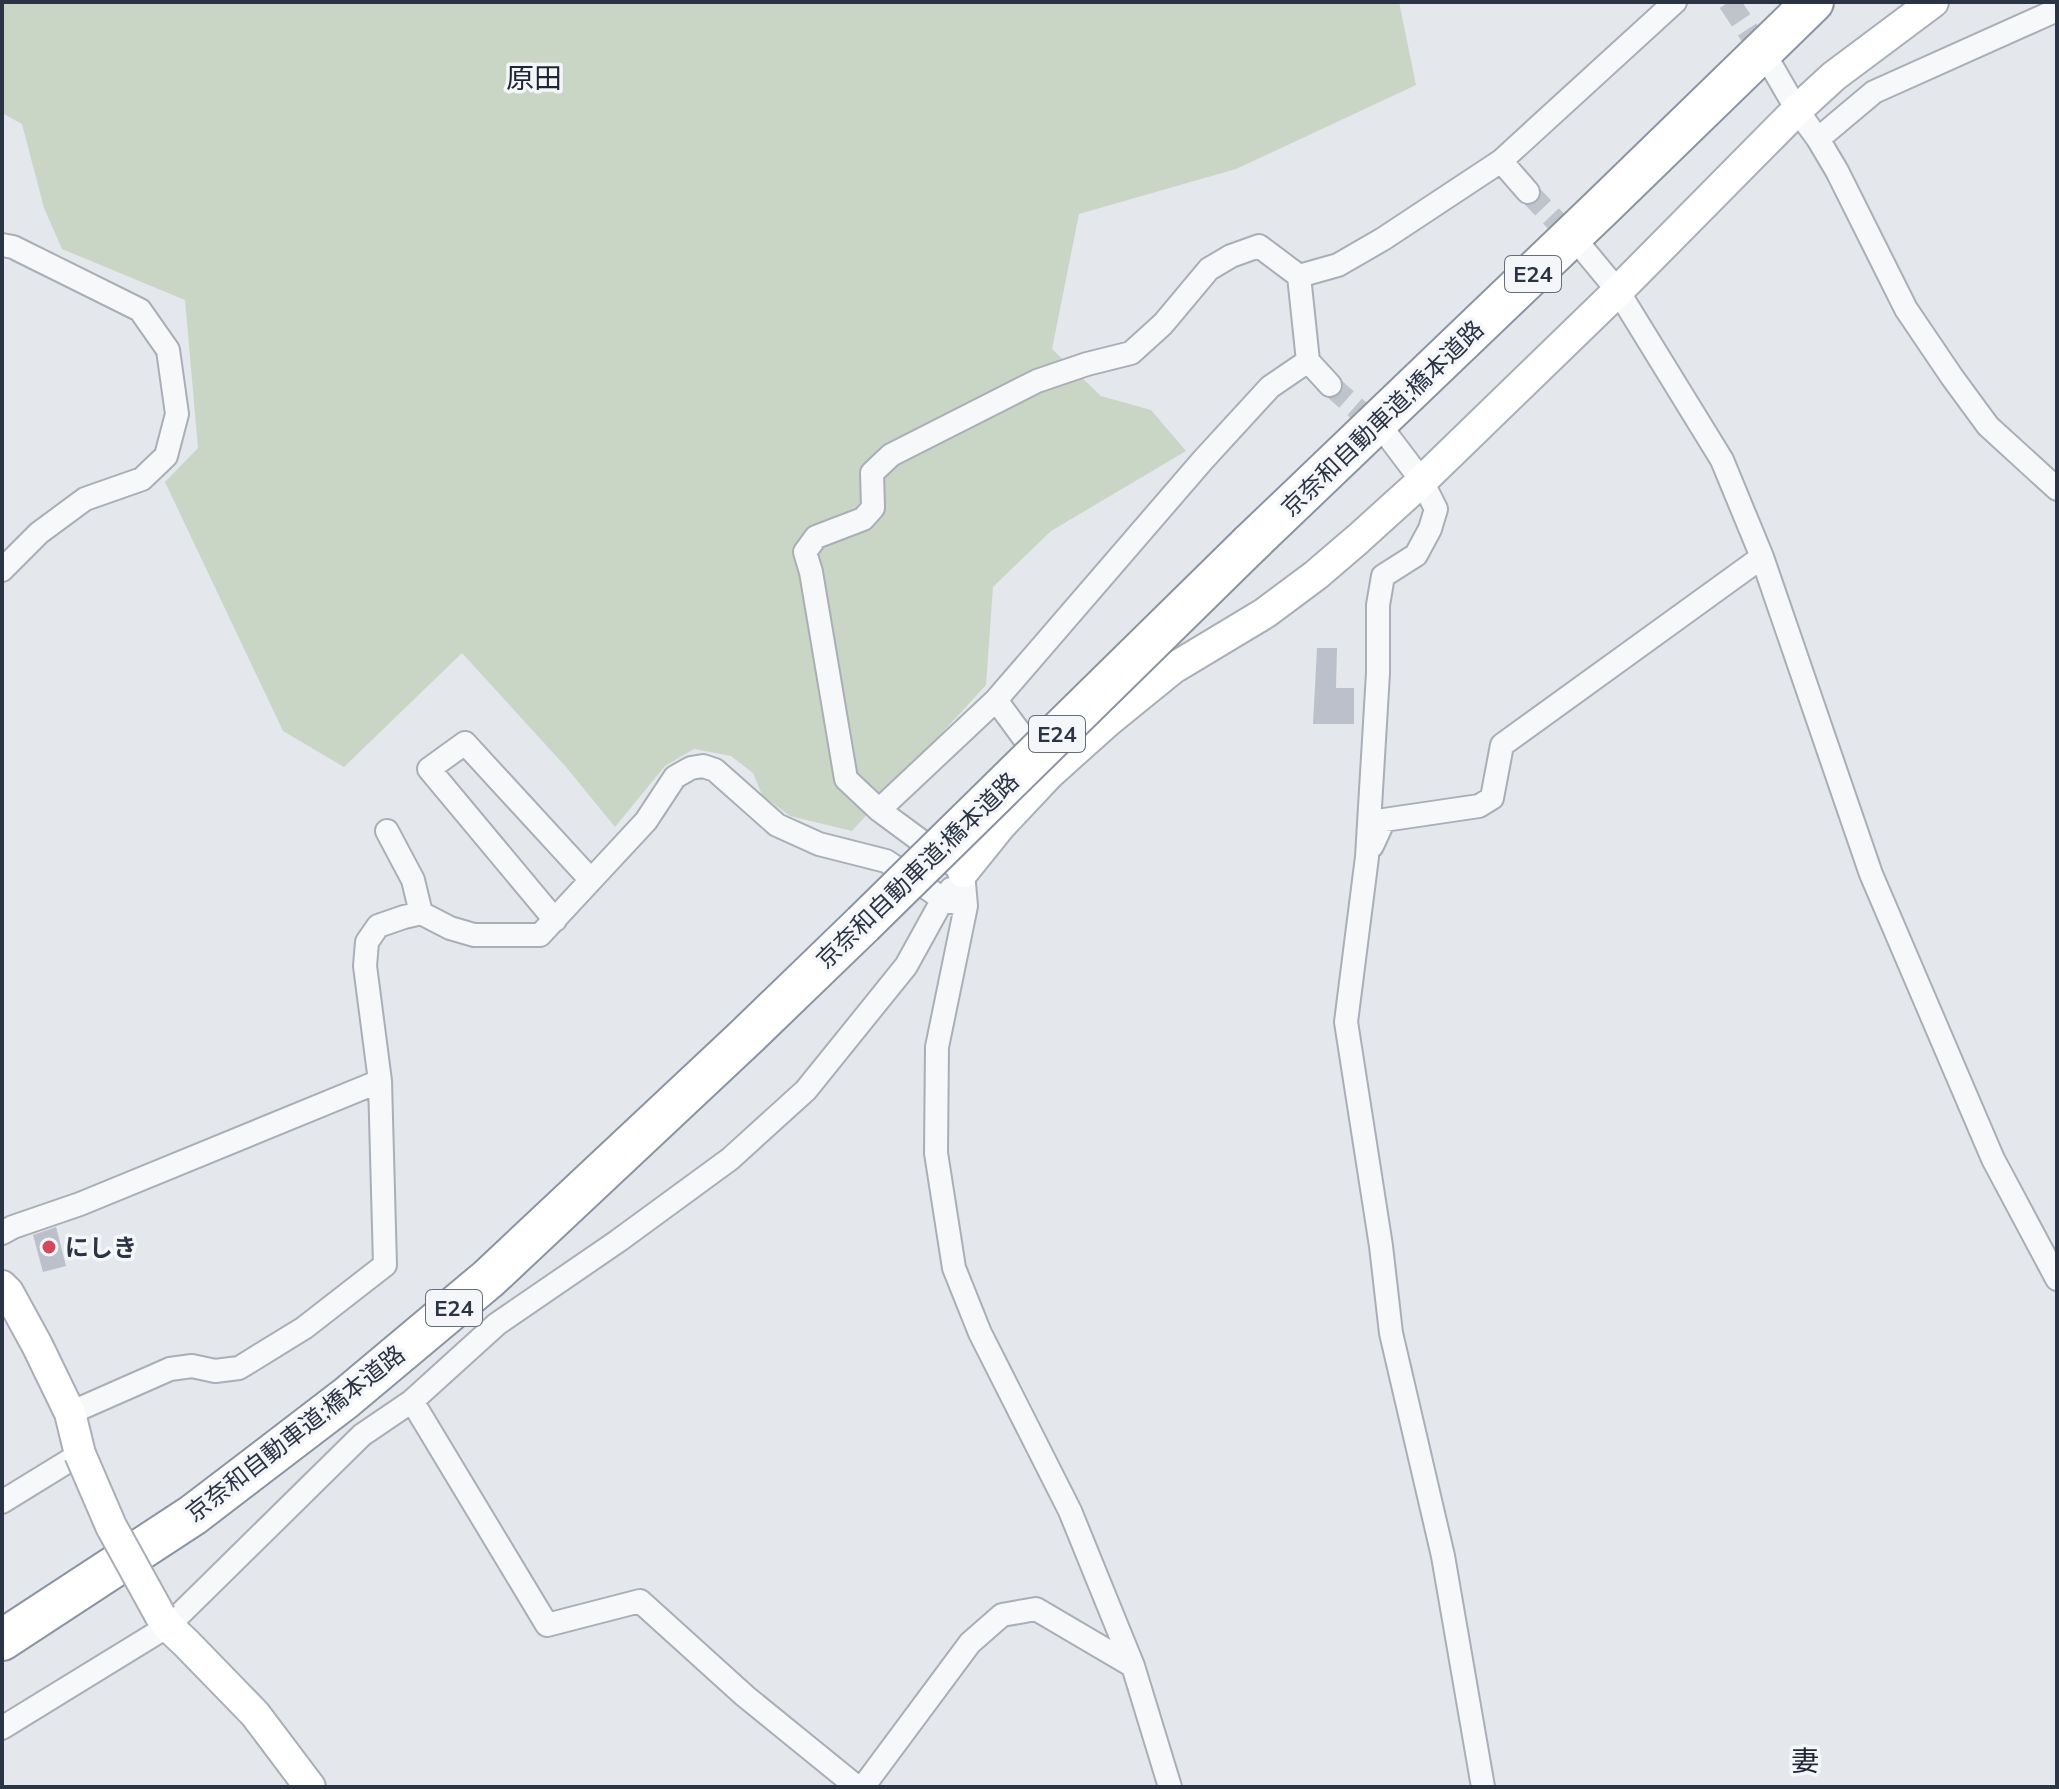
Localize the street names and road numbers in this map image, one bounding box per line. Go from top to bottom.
road number: E24 [1505,256,1561,292]
street label: 京奈和自動車道;橋本道路 [1275,314,1489,522]
road number: E24 [1029,716,1085,752]
street label: 京奈和自動車道;橋本道路 [810,766,1024,974]
road number: E24 [426,1290,482,1326]
street label: 京奈和自動車道;橋本道路 [180,1338,410,1528]

